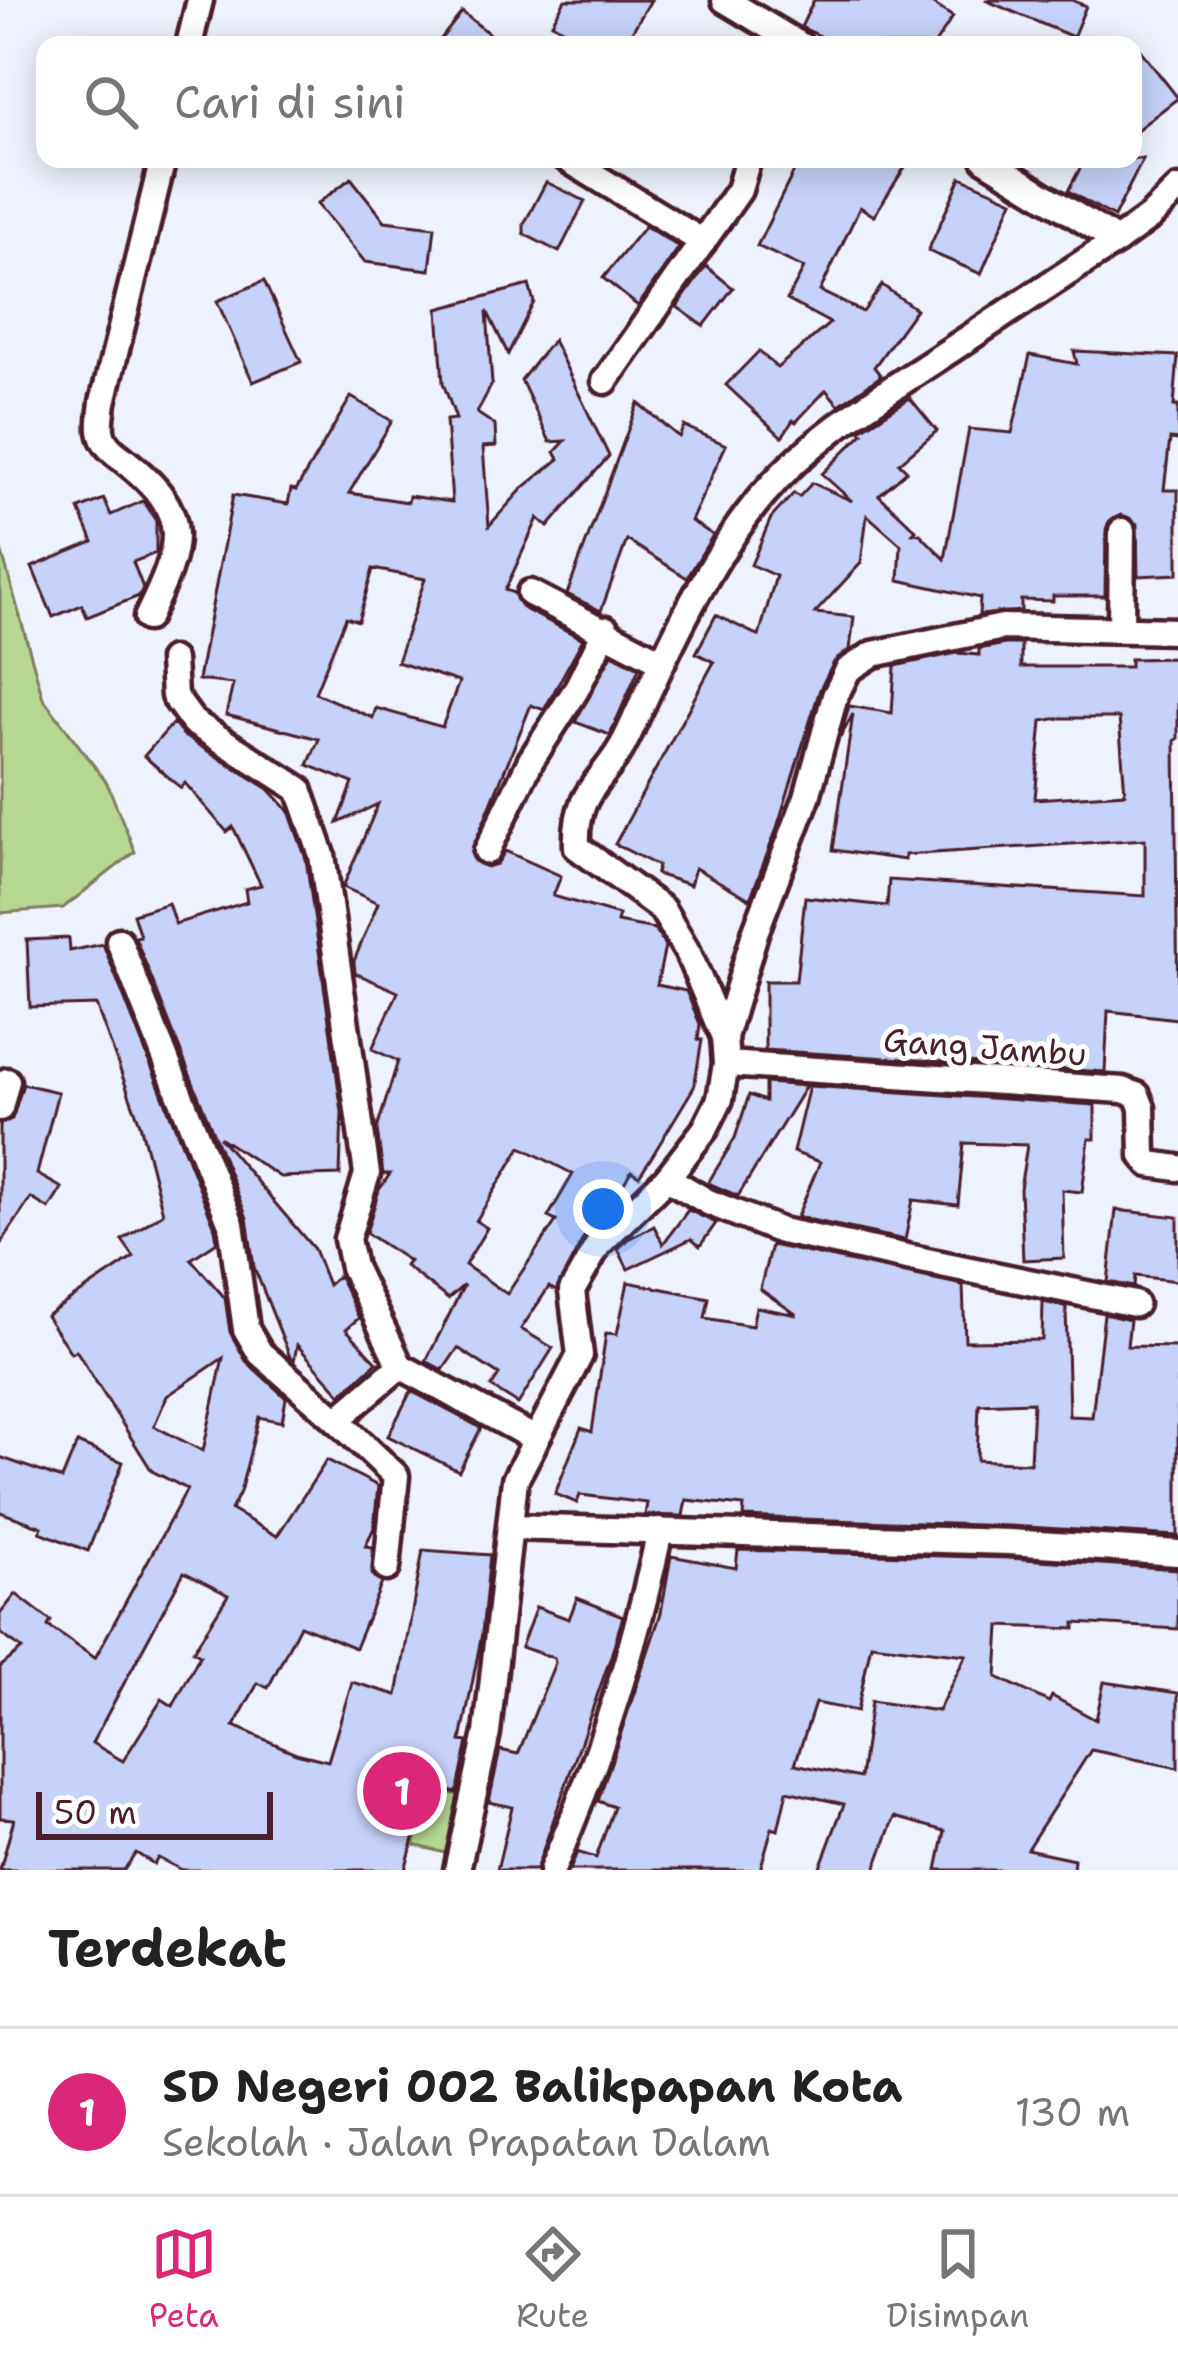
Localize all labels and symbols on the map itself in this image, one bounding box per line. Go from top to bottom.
street label: Gang Jambu [882,1017,1088,1077]
your location [573,1179,633,1239]
pin: 1 [363,1746,441,1836]
scale bar [36,1786,273,1839]

